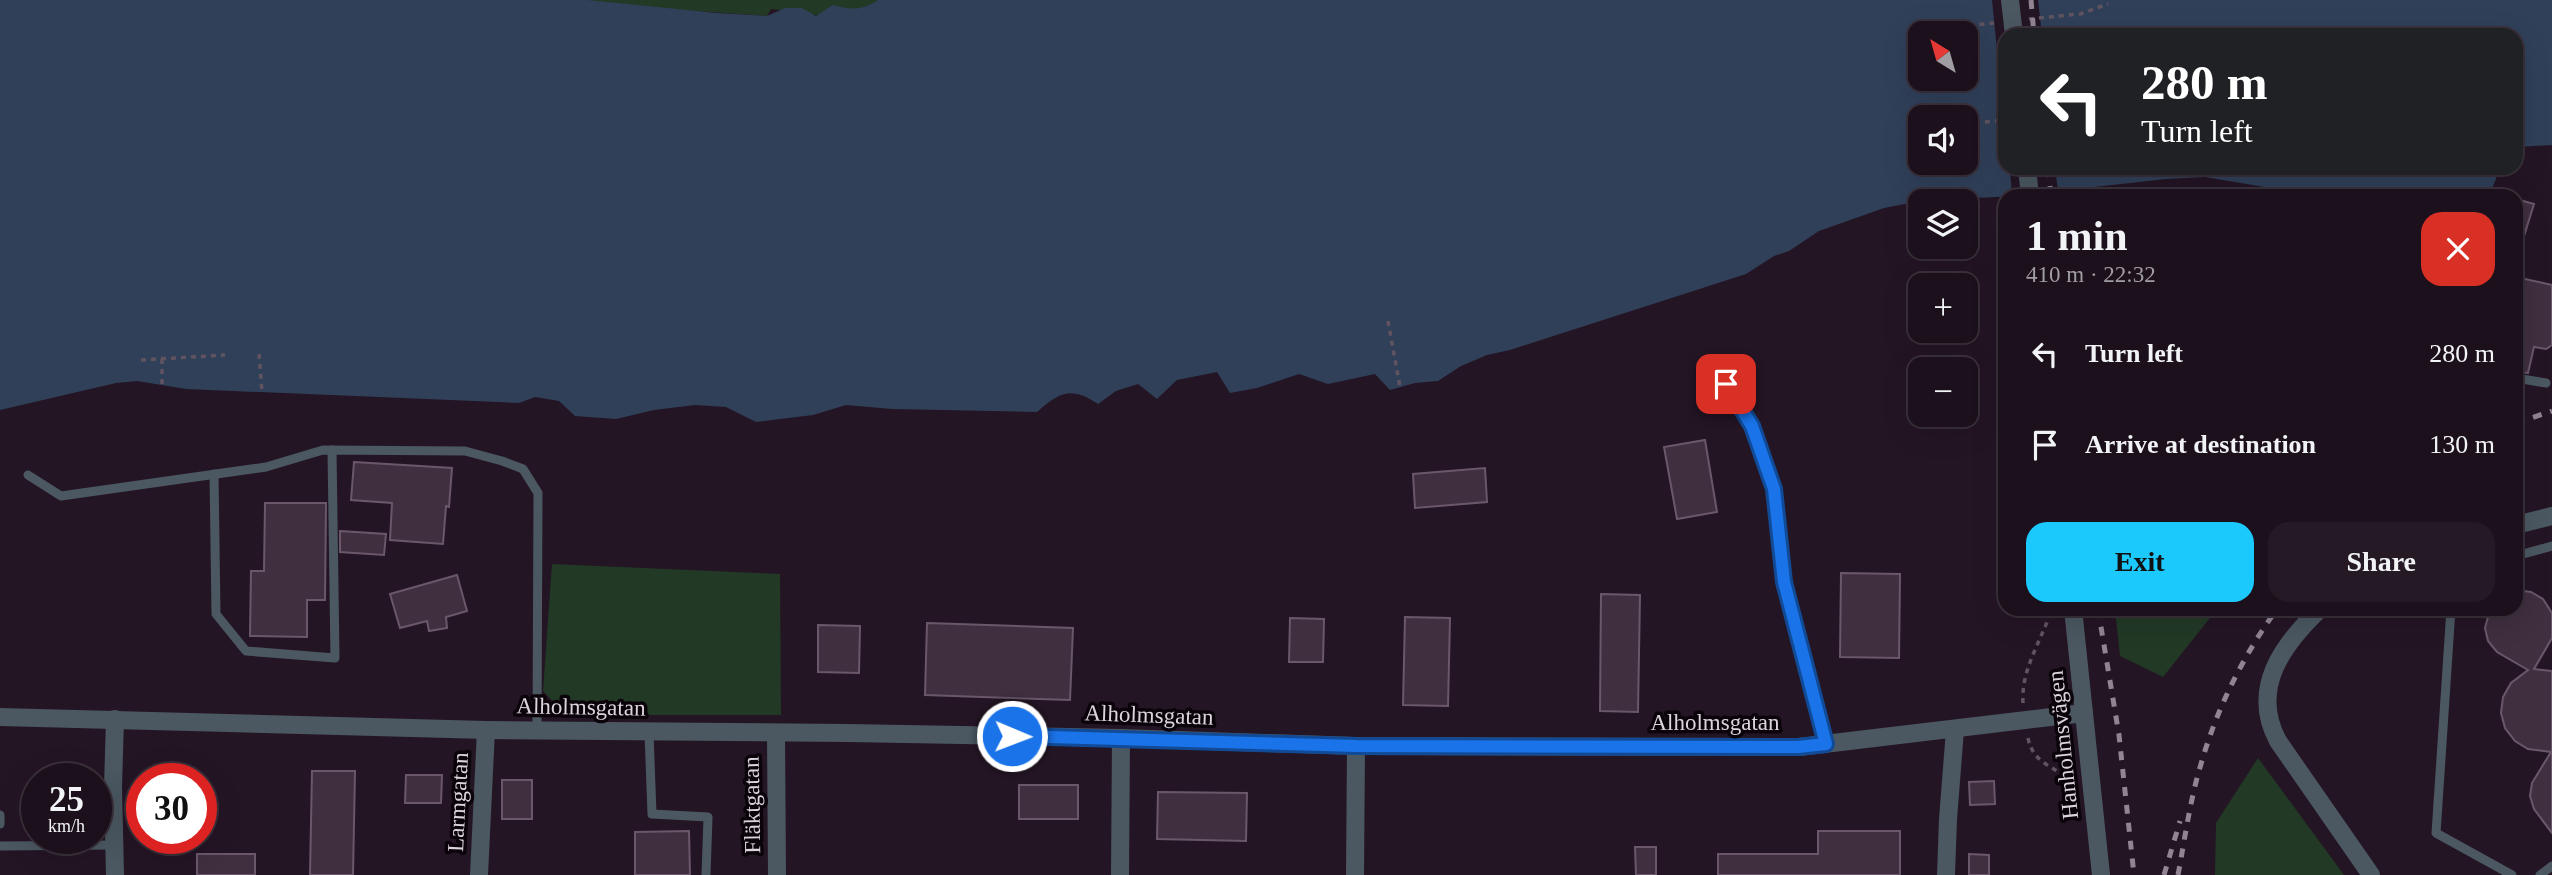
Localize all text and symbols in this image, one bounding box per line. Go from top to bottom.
north arrow [1908,21,1978,91]
map controls [1908,21,1978,427]
text: 280 m [2141,55,2268,110]
icon: left [2026,56,2117,147]
button: sound [1908,105,1978,175]
text: Turn left [2141,113,2253,149]
button: layers [1908,189,1978,259]
button: close [2421,212,2495,286]
text: 1 min [2026,213,2128,259]
text: 410 m · 22:32 [2026,262,2156,287]
button: + [1908,273,1978,343]
icon: left [2026,335,2064,373]
text: Turn left [2085,339,2183,368]
text: 280 m [2429,339,2495,368]
pin [1696,354,1756,414]
button: − [1908,357,1978,427]
icon: arrive [1707,365,1745,403]
icon: arrive [2026,426,2064,464]
text: Arrive at destination [2085,430,2316,459]
text: 130 m [2429,430,2495,459]
button: Exit [2026,522,2254,602]
button: Share [2268,522,2495,602]
street label: Hanholmsvägen [2043,669,2083,821]
street label: Alholmsgatan [516,693,646,721]
position arrow [975,699,1049,773]
street label: Alholmsgatan [1084,700,1214,730]
street label: Alholmsgatan [1650,710,1780,735]
street label: Larmgatan [443,751,473,852]
street label: Fläktgatan [739,756,765,854]
speed limit sign: 30 [126,763,217,854]
text: 25 [49,780,84,819]
text: km/h [48,816,85,836]

